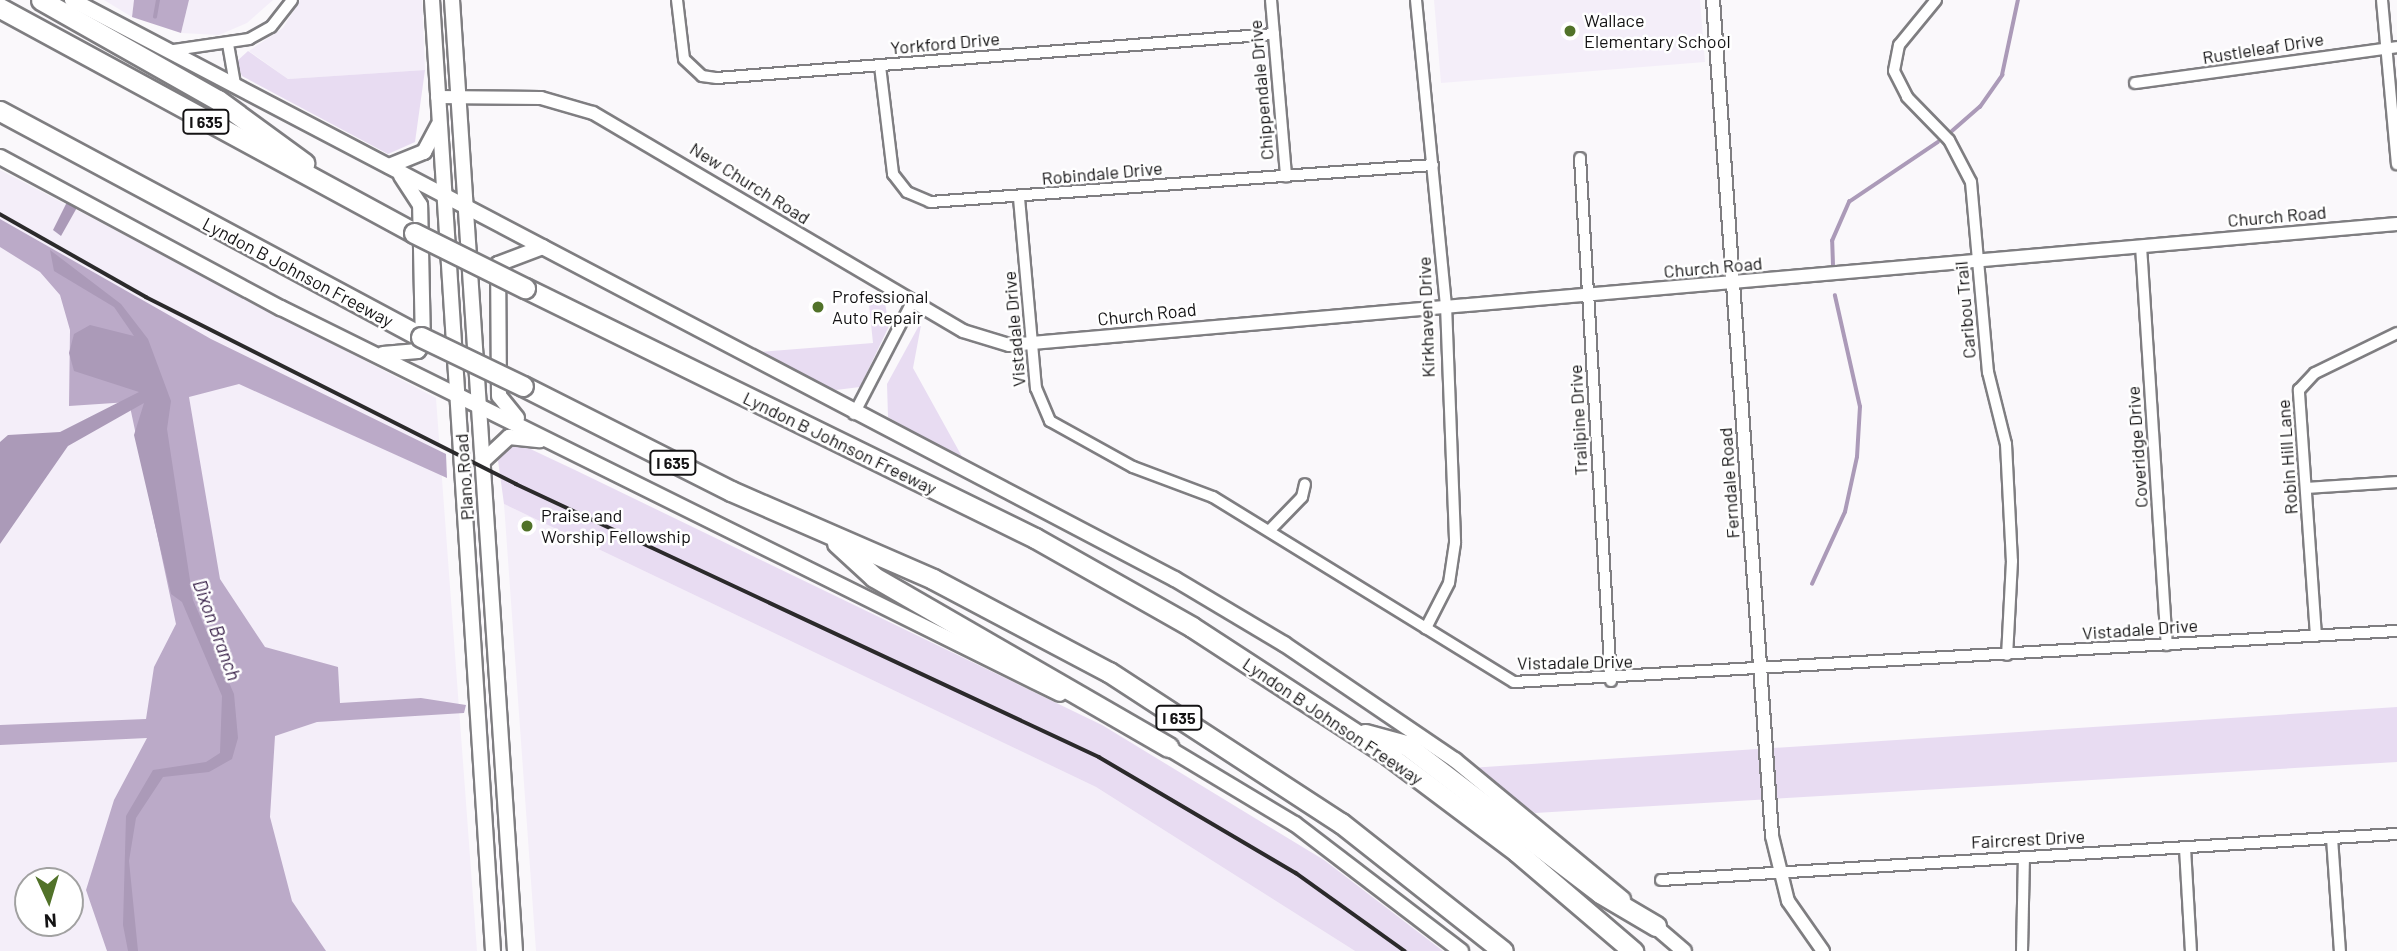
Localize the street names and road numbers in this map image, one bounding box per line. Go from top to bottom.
street label: Chippendale Drive [1244,19,1278,161]
street label: Yorkford Drive [889,27,1001,59]
street label: Rustleleaf Drive [2201,28,2325,68]
road number: I 635 [182,110,230,134]
street label: New Church Road [686,137,814,229]
street label: Robindale Drive [1041,157,1163,189]
street label: Church Road [2227,201,2327,231]
street label: Lyndon B Johnson Freeway [199,213,397,331]
street label: Church Road [1663,252,1763,282]
street label: Kirkhaven Drive [1413,256,1439,378]
street label: Caribou Trail [1950,260,1980,360]
street label: Vistadale Drive [998,270,1030,388]
street label: Church Road [1097,298,1197,330]
street label: Trailpine Drive [1564,364,1592,476]
street label: Coveridge Drive [2122,385,2152,509]
street label: Lyndon B Johnson Freeway [740,387,940,499]
street label: Robin Hill Lane [2272,399,2302,515]
street label: Ferndale Road [1714,427,1744,539]
street label: Plano Road [450,433,478,521]
road number: I 635 [648,450,698,476]
street label: Vistadale Drive [2081,614,2199,644]
street label: Vistadale Drive [1517,650,1633,674]
street label: Lyndon B Johnson Freeway [1239,653,1427,789]
road number: I 635 [1154,706,1204,730]
street label: Faircrest Drive [1970,825,2086,853]

